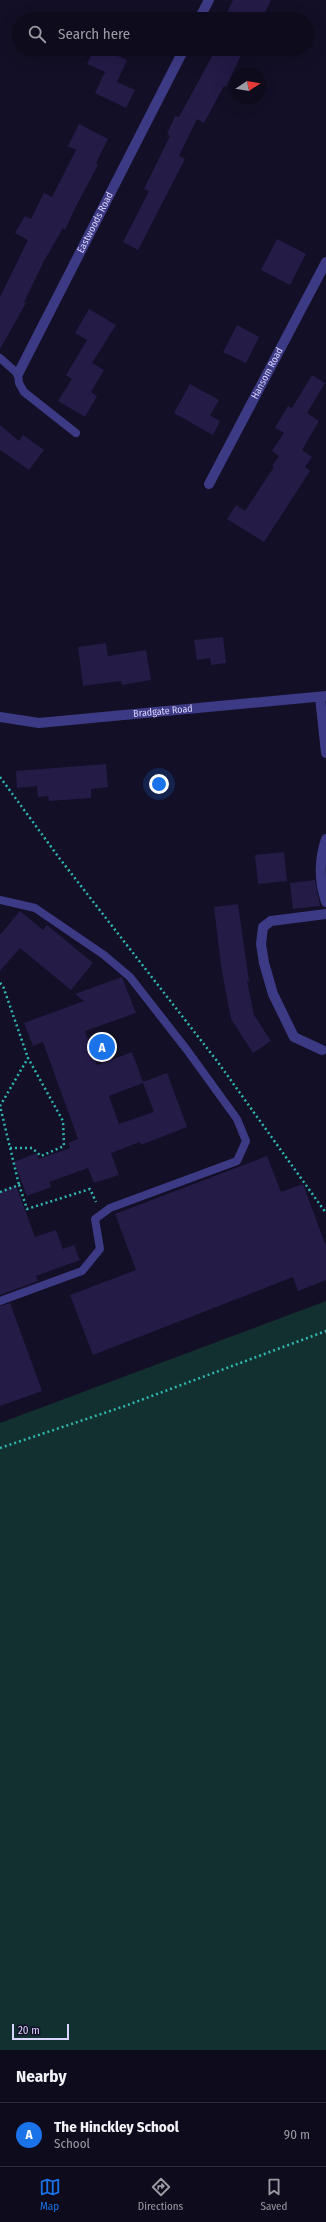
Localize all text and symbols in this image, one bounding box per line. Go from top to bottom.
search box [12,12,314,56]
icon: search [26,23,48,45]
text: Search here [58,25,130,43]
north arrow [230,68,266,104]
street label: Eastwoods Road [75,190,116,255]
street label: Hansom Road [249,346,286,401]
street label: Bradgate Road [133,703,193,720]
your location [149,774,169,794]
pin: A [89,1032,115,1062]
scale bar [12,2022,69,2041]
text: 20 m [18,2024,40,2037]
text: Nearby [16,2066,67,2087]
text: The Hinckley School [54,2118,179,2136]
text: A [25,2127,33,2142]
text: 90 m [284,2127,310,2142]
text: School [54,2136,90,2151]
tab: Map [39,2176,61,2213]
tab: Directions [138,2176,183,2213]
tab: Saved [261,2176,287,2213]

